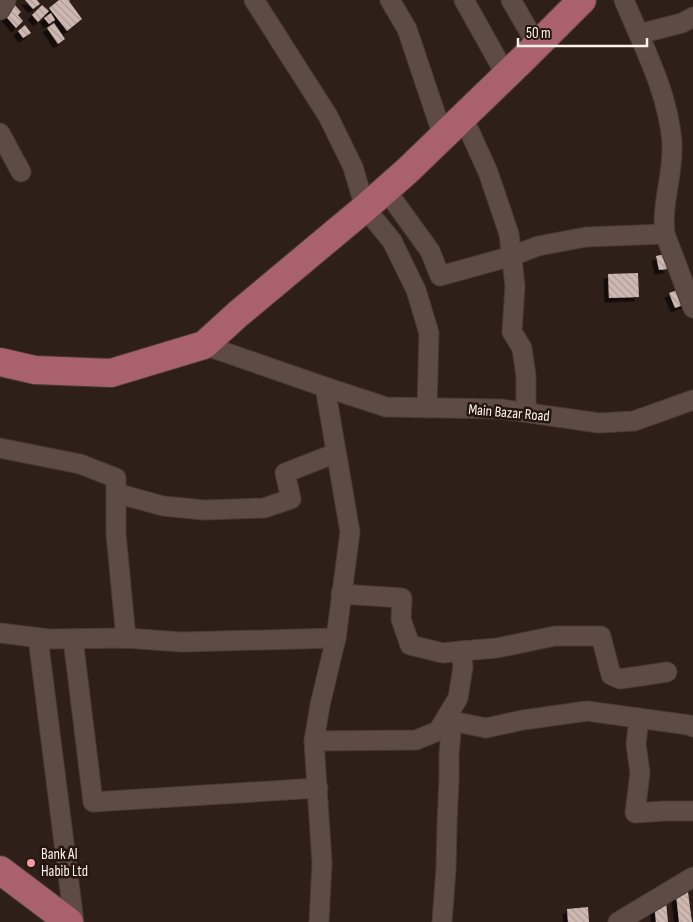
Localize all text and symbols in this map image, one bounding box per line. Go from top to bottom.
scale bar [518,15,647,47]
text: 50 m [526,24,551,43]
street label: Main Bazar Road [468,400,550,426]
place label: Bank Al Habib Ltd [41,845,88,881]
marker: Bank Al Habib Ltd [25,857,37,869]

